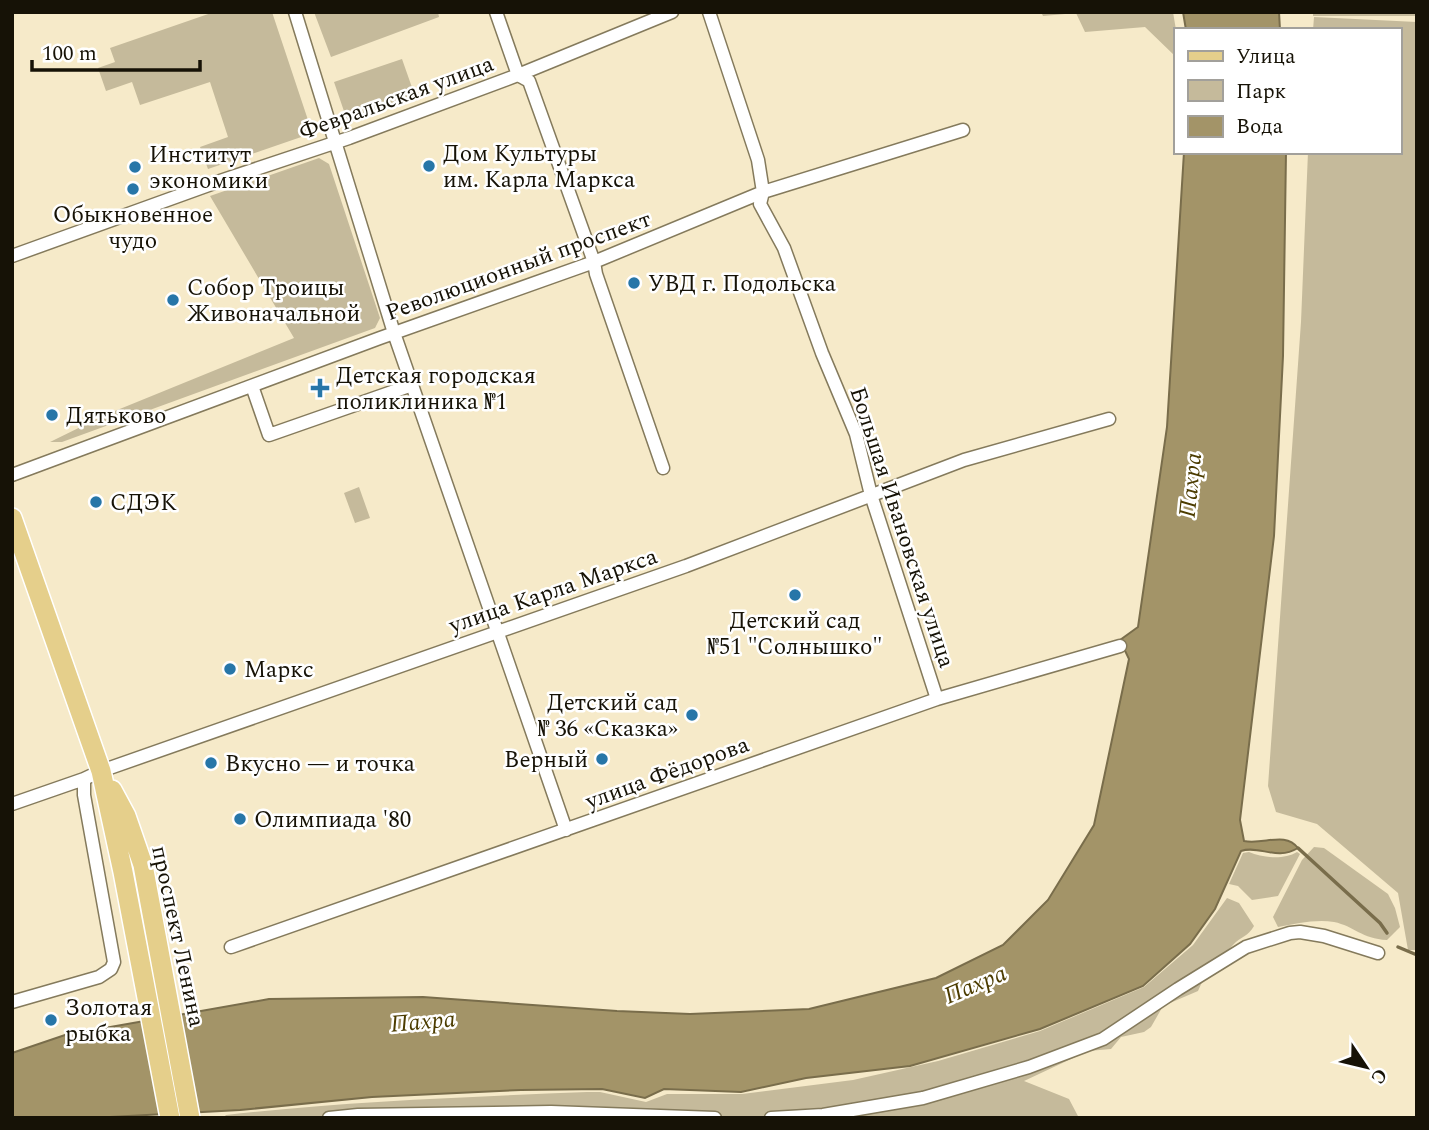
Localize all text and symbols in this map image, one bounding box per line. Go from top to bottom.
scale bar [32,28,200,72]
legend [1174,28,1401,154]
text: 100 m [42,38,97,70]
text: Улица [1236,41,1296,73]
street label: Февральская улица [294,47,499,150]
text: Парк [1236,76,1287,108]
text: Вода [1236,111,1284,143]
place label: Дом Культуры им. Карла Маркса [443,137,635,198]
place label: Институт экономики [149,138,268,199]
marker: Дом Культуры им. Карла Маркса [421,158,437,174]
marker: Институт экономики [127,159,143,175]
marker: Обыкновенное чудо [125,181,141,197]
place label: Обыкновенное чудо [53,198,213,259]
street label: Революционный проспект [381,202,656,331]
place label: УВД г. Подольска [648,267,836,302]
place label: Собор Троицы Живоначальной [187,271,360,332]
marker: УВД г. Подольска [626,275,642,291]
marker: Собор Троицы Живоначальной [165,292,181,308]
place label: Детская городская поликлиника №1 [336,359,536,420]
marker: Детская городская поликлиника №1 [310,378,330,398]
street label: Большая Ивановская улица [840,382,964,673]
place label: Дятьково [66,399,167,434]
marker: Дятьково [44,407,60,423]
water label: Пахра [1170,451,1212,519]
place label: СДЭК [110,486,177,521]
marker: СДЭК [88,494,104,510]
street label: улица Карла Маркса [444,539,662,644]
marker: Детский сад №51 "Солнышко" [787,587,803,603]
place label: Детский сад №51 "Солнышко" [707,604,883,665]
place label: Маркс [244,653,314,688]
marker: Маркс [222,661,238,677]
place label: Детский сад № 36 «Сказка» [538,686,678,747]
marker: Детский сад № 36 «Сказка» [684,707,700,723]
street label: улица Фёдорова [580,728,754,820]
place label: Верный [504,743,588,778]
place label: Вкусно — и точка [225,747,415,782]
marker: Верный [594,751,610,767]
marker: Вкусно — и точка [203,755,219,771]
place label: Олимпиада '80 [254,803,411,838]
marker: Олимпиада '80 [232,811,248,827]
street label: проспект Ленина [141,842,214,1030]
water label: Пахра [938,956,1012,1014]
place label: Золотая рыбка [65,991,152,1052]
water label: Пахра [389,1001,457,1043]
marker: Золотая рыбка [43,1012,59,1028]
north arrow [1331,1032,1401,1102]
text: С [1363,1062,1394,1090]

